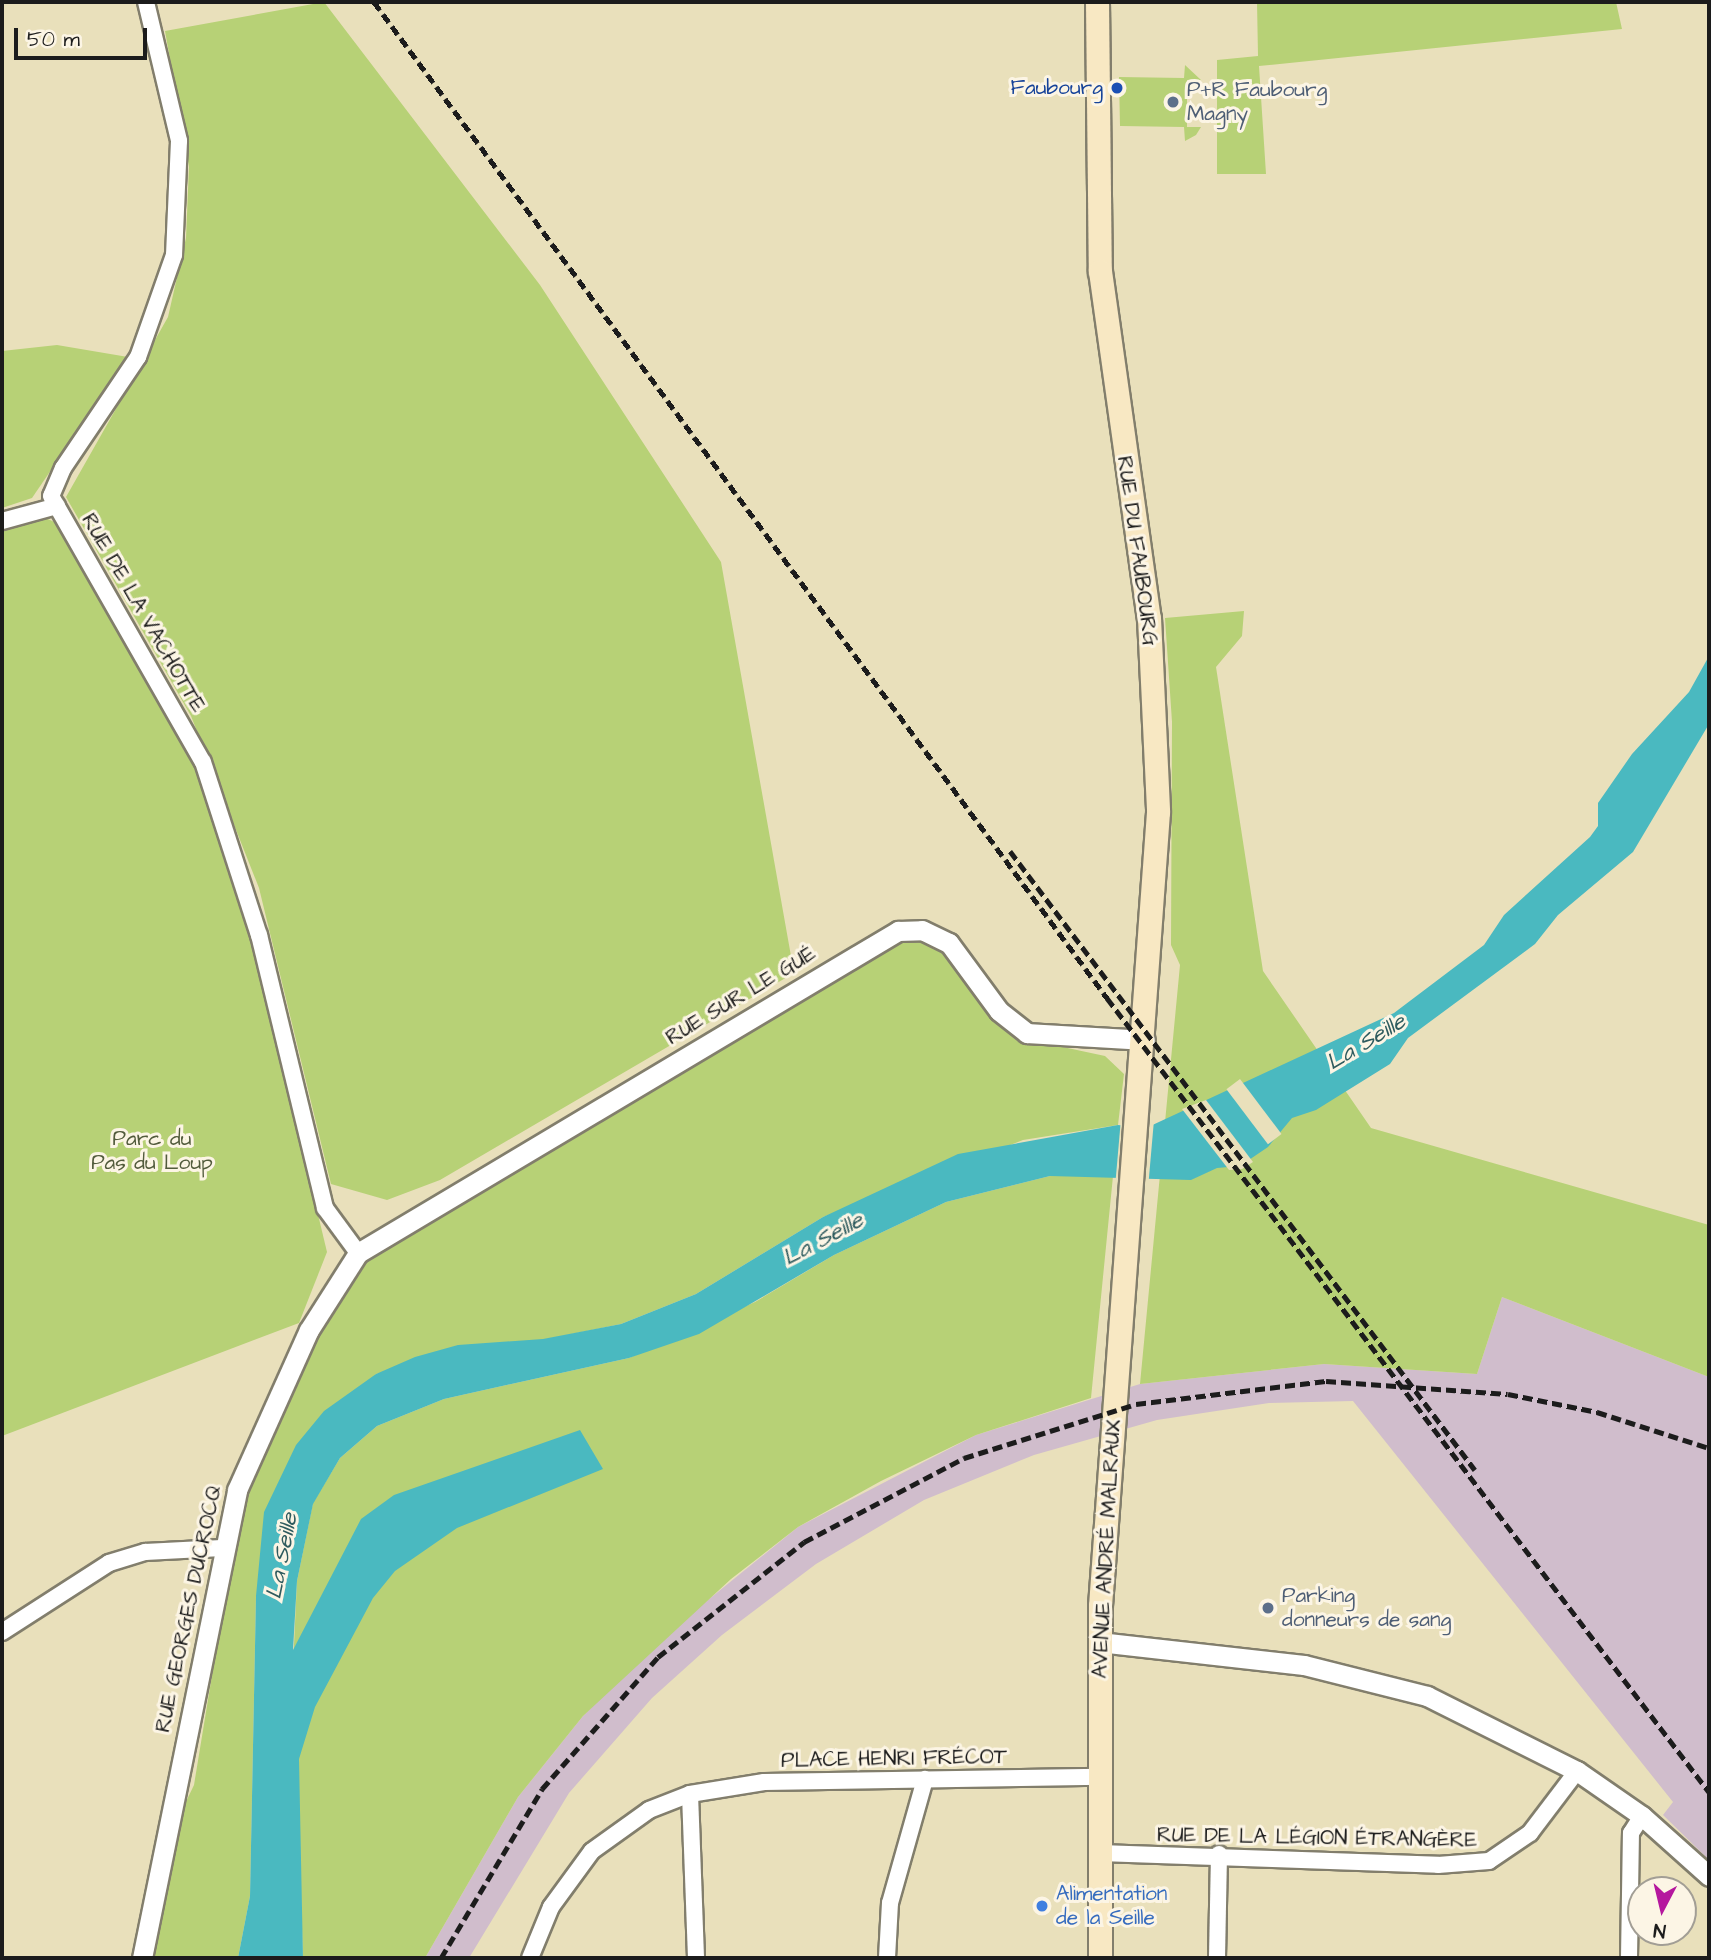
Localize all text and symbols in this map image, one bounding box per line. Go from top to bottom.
scale bar [18,14,150,58]
text: 50 m [27,25,80,54]
place label: Faubourg [1010,75,1103,101]
place label: P+R Faubourg Magny [1187,77,1327,127]
marker: Faubourg [1109,80,1125,96]
marker: P+R Faubourg Magny [1165,94,1181,110]
street label: RUE DU FAUBOURG [1111,454,1163,648]
street label: RUE DE LA VACHOTTE [76,509,210,717]
street label: RUE SUR LE GUÉ [661,941,821,1051]
water label: La Seille [1322,1008,1410,1076]
park label: Parc du Pas du Loup [91,1126,213,1176]
water label: La Seille [778,1206,868,1272]
street label: AVENUE ANDRÉ MALRAUX [1088,1419,1126,1679]
street label: RUE GEORGES DUCROCQ [151,1483,227,1735]
water label: La Seille [260,1511,304,1601]
place label: Parking donneurs de sang [1282,1583,1451,1633]
marker: Parking donneurs de sang [1260,1600,1276,1616]
street label: PLACE HENRI FRÉCOT [781,1744,1007,1774]
street label: RUE DE LA LÉGION ÉTRANGÈRE [1157,1823,1477,1853]
north arrow [1627,1876,1697,1946]
place label: Alimentation de la Seille [1056,1881,1167,1931]
marker: Alimentation de la Seille [1034,1898,1050,1914]
text: N [1652,1916,1667,1944]

